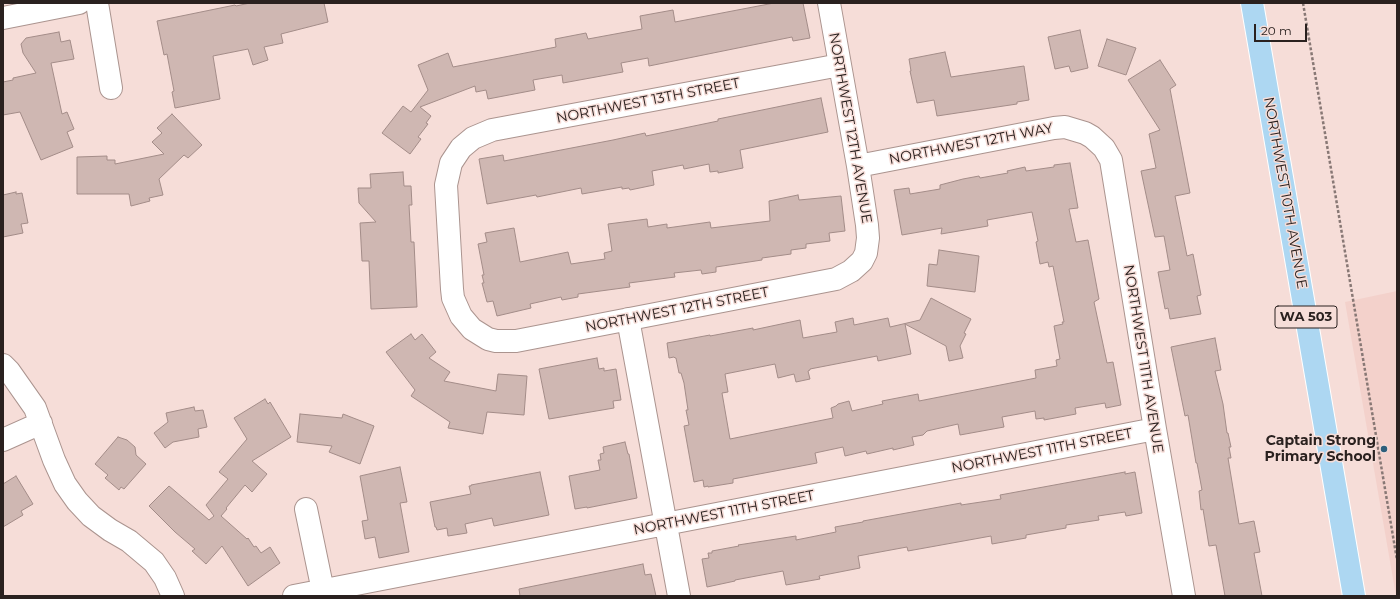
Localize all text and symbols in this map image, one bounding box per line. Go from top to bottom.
scale bar [1256,16,1309,42]
text: 20 m [1261,23,1292,38]
street label: NORTHWEST 12TH AVENUE [825,31,875,225]
street label: NORTHWEST 13TH STREET [555,75,741,127]
street label: NORTHWEST 10TH AVENUE [1260,96,1310,290]
street label: NORTHWEST 12TH WAY [888,120,1054,168]
street label: NORTHWEST 11TH AVENUE [1120,264,1166,454]
street label: NORTHWEST 12TH STREET [584,284,770,336]
road number: WA 503 [1275,306,1337,328]
street label: NORTHWEST 11TH STREET [950,425,1134,477]
place label: Captain Strong Primary School [1265,433,1376,466]
marker: Captain Strong Primary School [1379,444,1389,454]
street label: NORTHWEST 11TH STREET [632,487,816,539]

